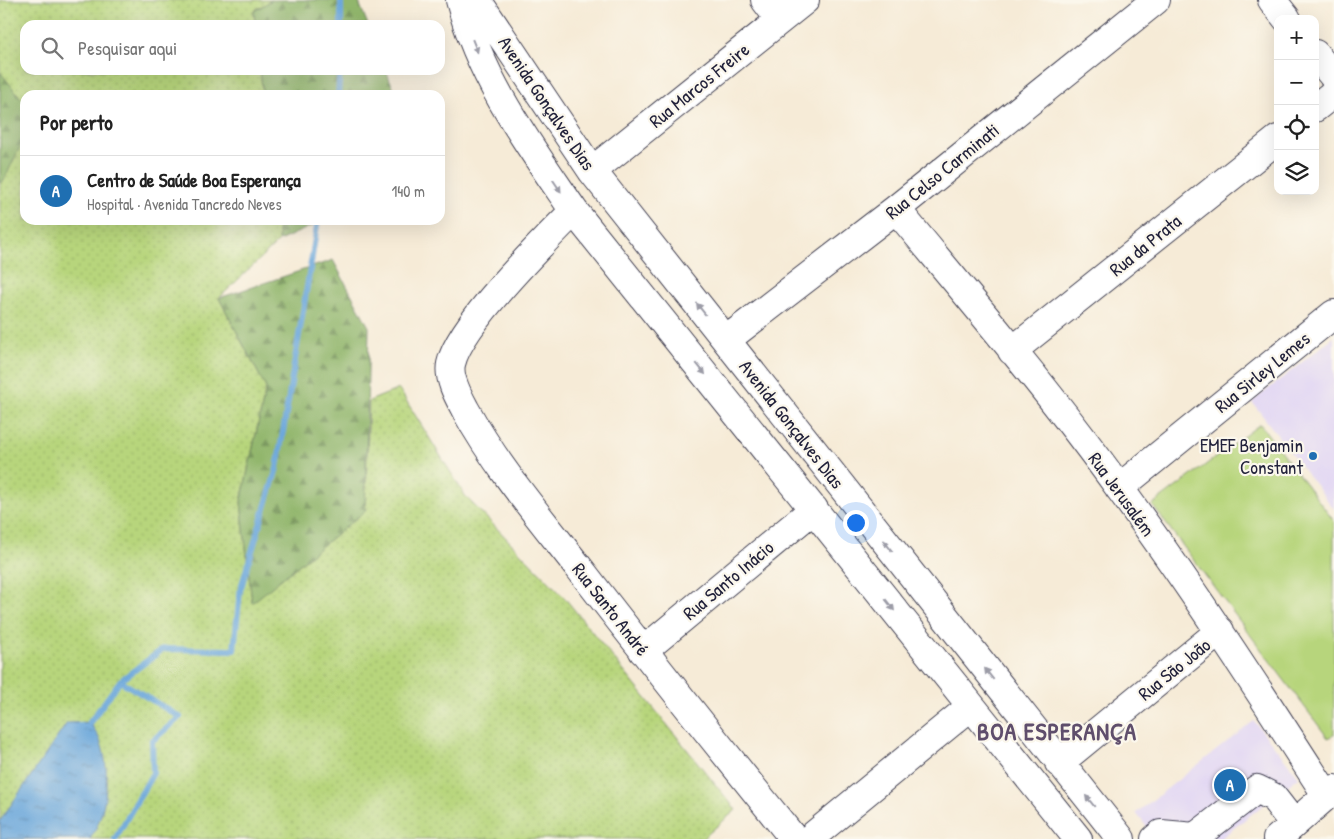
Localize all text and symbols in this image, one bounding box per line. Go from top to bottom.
map controls [1274,15,1319,195]
button: + [1274,15,1319,60]
search box [20,20,445,75]
street label: Avenida Gonçalves Dias [492,31,602,175]
icon: search [38,34,66,62]
text: Pesquisar aqui [78,35,177,61]
street label: Rua Marcos Freire [643,36,755,133]
one-way arrow [471,39,479,54]
button: − [1274,60,1319,105]
button: locate [1274,105,1319,150]
text: Por perto [40,108,113,137]
street label: Rua Celso Carminati [880,117,1004,225]
button: layers [1274,150,1319,195]
text: Centro de Saúde Boa Esperança [87,167,301,193]
one-way arrow [552,179,562,193]
text: A [52,180,60,202]
text: 140 m [391,180,425,202]
text: Hospital · Avenida Tancredo Neves [87,193,282,215]
street label: Rua da Prata [1104,208,1187,282]
one-way arrow [696,303,707,316]
street label: Rua Sirley Lemes [1209,325,1315,419]
street label: Avenida Gonçalves Dias [734,354,850,494]
one-way arrow [695,362,706,375]
place label: EMEF Benjamin Constant [1200,432,1303,480]
street label: Rua Jerusalém [1083,447,1161,541]
marker: EMEF Benjamin Constant [1307,450,1319,462]
your location [843,510,869,536]
street label: Rua Santo Inácio [677,534,779,626]
one-way arrow [883,540,894,553]
street label: Rua Santo André [566,557,656,661]
one-way arrow [884,598,895,611]
street label: Rua São João [1132,632,1216,706]
one-way arrow [983,668,994,681]
district label: BOA ESPERANÇA [977,715,1137,747]
pin: A [1214,766,1246,804]
one-way arrow [1084,795,1095,808]

